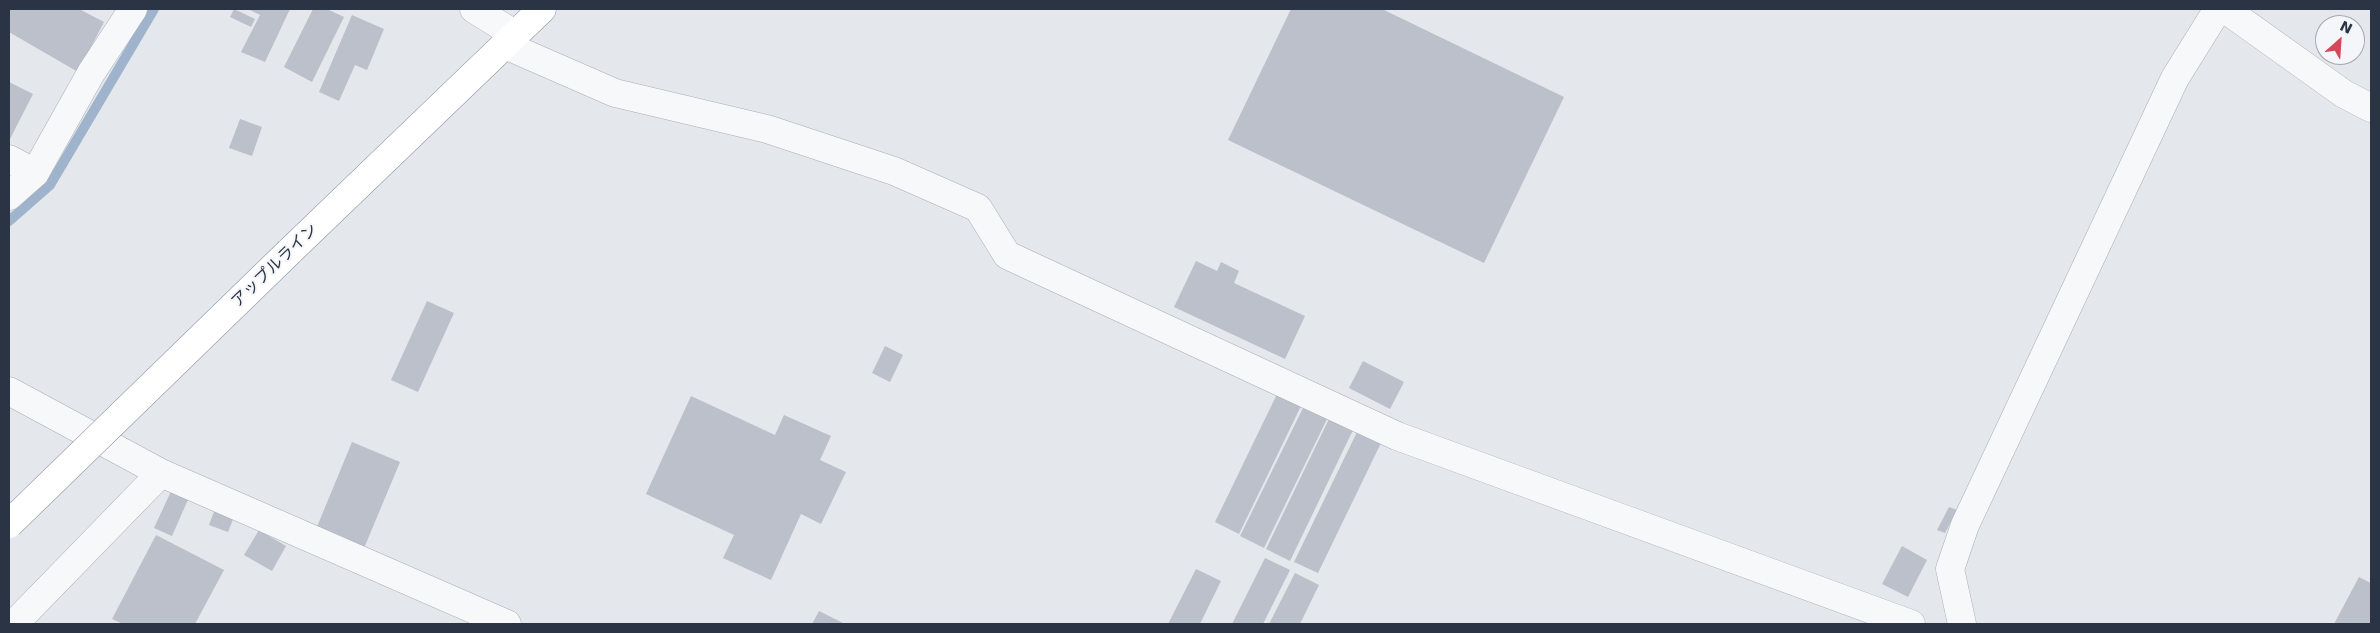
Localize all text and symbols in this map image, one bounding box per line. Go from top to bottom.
north arrow [2315,15,2365,65]
text: N [2337,18,2355,37]
street label: アップルライン [228,220,322,312]

